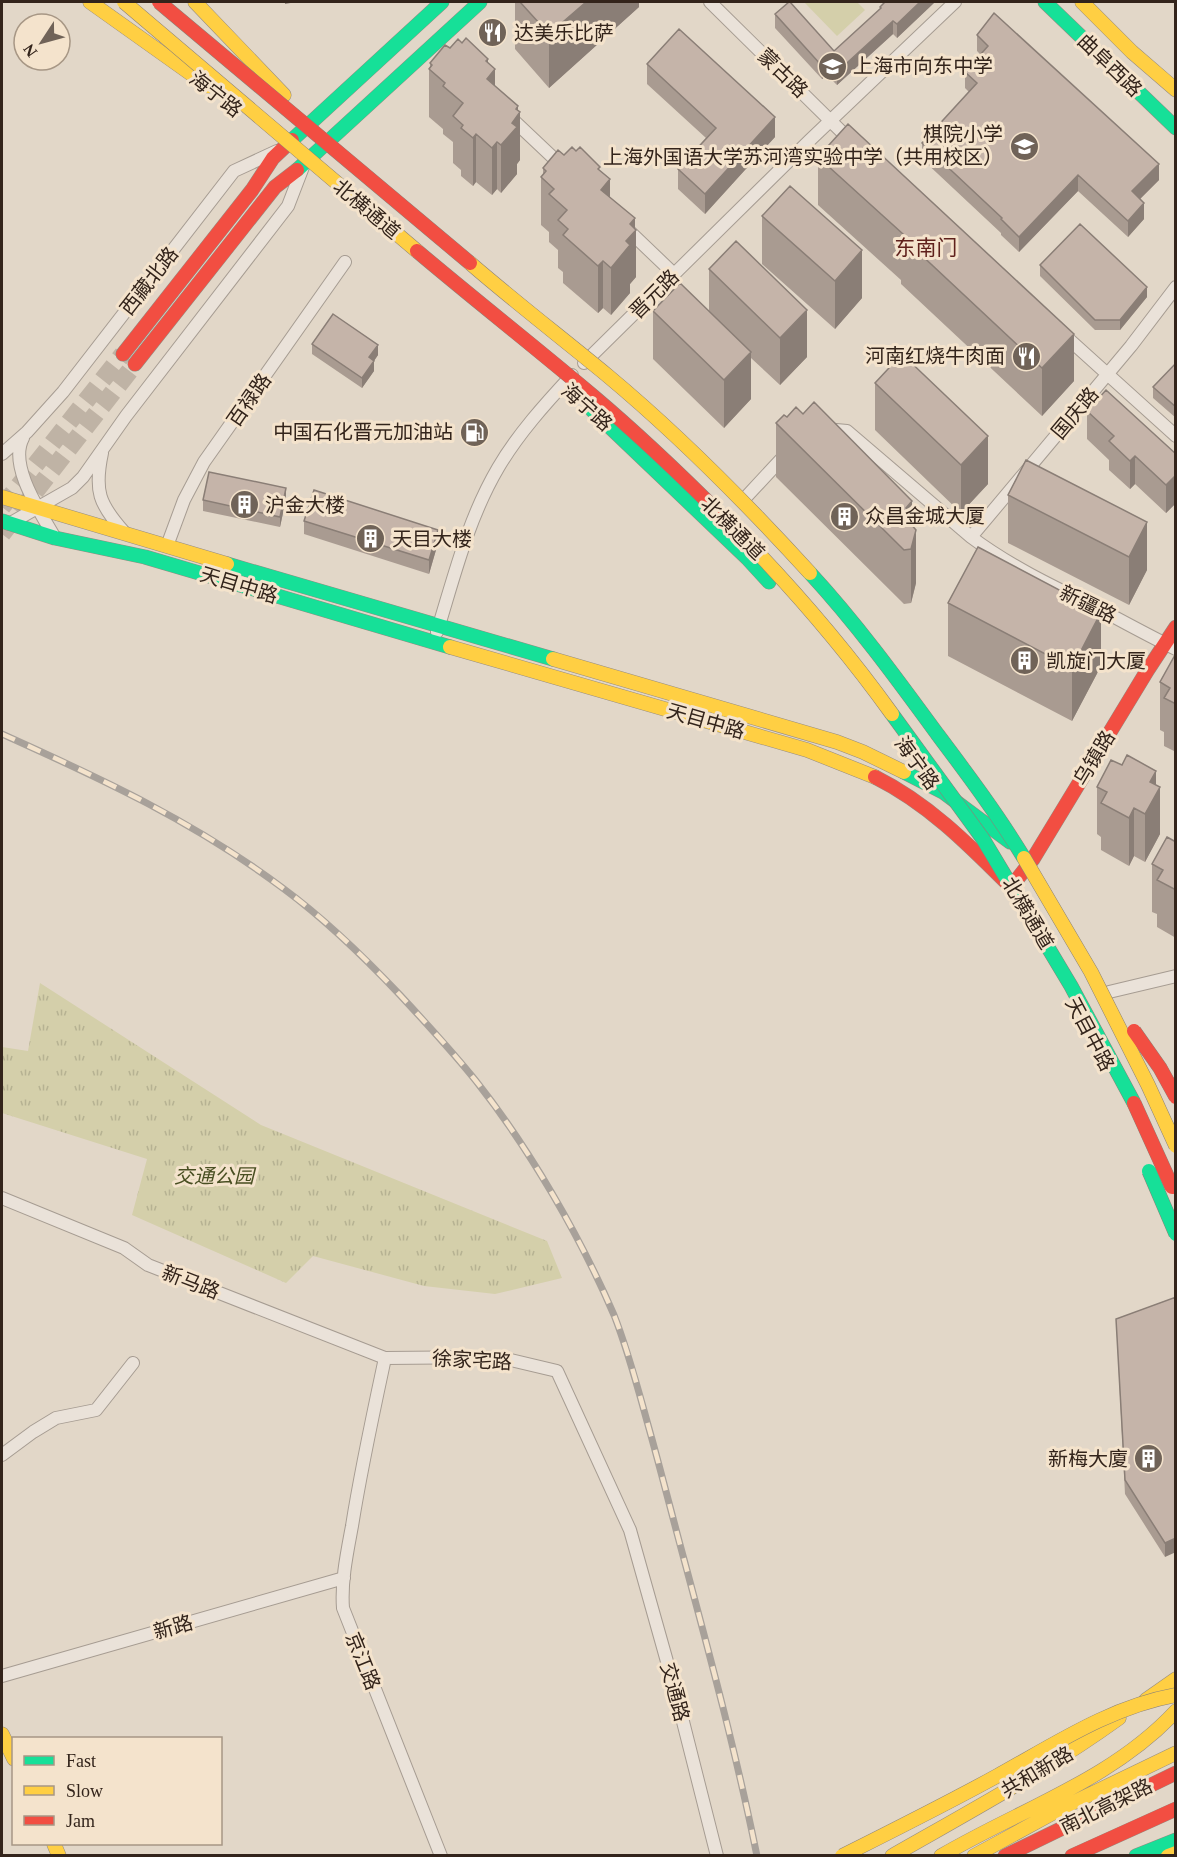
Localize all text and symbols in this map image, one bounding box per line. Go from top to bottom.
north arrow [12,12,72,72]
restaurant icon: 达美乐比萨 [477,17,509,49]
place label: 达美乐比萨 [514,22,614,44]
street label: 曲阜西路 [1074,29,1146,101]
text: N [20,40,41,60]
street label: 蒙古路 [754,44,812,102]
school or university icon: 上海市向东中学 [816,50,848,82]
place label: 上海市向东中学 [853,55,993,77]
street label: 海宁路 [186,67,246,121]
place label: 棋院小学 上海外国语大学苏河湾实验中学（共用校区） [603,123,1003,168]
school or university icon: 棋院小学 上海外国语大学苏河湾实验中学（共用校区） [1008,130,1040,162]
street label: 北横通道 [329,175,405,243]
district label: 东南门 [895,236,958,260]
street label: 西藏北路 [116,243,182,319]
street label: 晋元路 [625,265,683,323]
restaurant icon: 河南红烧牛肉面 [1010,340,1042,372]
place label: 河南红烧牛肉面 [865,345,1005,367]
street label: 百禄路 [223,369,275,431]
street label: 海宁路 [557,379,617,435]
street label: 国庆路 [1047,383,1103,443]
fuel station icon: 中国石化晋元加油站 [458,416,490,448]
place label: 中国石化晋元加油站 [273,421,453,443]
building icon: 沪金大楼 [228,489,260,521]
street label: 北横通道 [697,492,769,564]
place label: 沪金大楼 [265,494,345,516]
building icon: 众昌金城大厦 [828,500,860,532]
place label: 众昌金城大厦 [865,505,985,527]
building icon: 天目大楼 [355,523,387,555]
place label: 天目大楼 [392,528,472,550]
street label: 天目中路 [198,563,280,607]
street label: 新疆路 [1056,581,1120,627]
building icon: 凯旋门大厦 [1009,645,1041,677]
place label: 凯旋门大厦 [1046,650,1146,672]
street label: 天目中路 [665,699,747,743]
street label: 乌镇路 [1069,727,1119,789]
street label: 海宁路 [890,732,944,794]
street label: 北横通道 [998,873,1058,953]
street label: 天目中路 [1062,994,1118,1074]
park label: 交通公园 [174,1165,257,1187]
street label: 新马路 [159,1261,223,1303]
street label: 徐家宅路 [431,1347,513,1373]
building icon: 新梅大廈 [1133,1443,1165,1475]
place label: 新梅大廈 [1048,1448,1128,1470]
street label: 新路 [151,1611,195,1643]
street label: 京江路 [342,1629,384,1693]
street label: 交通路 [657,1660,693,1724]
legend [12,1737,222,1845]
street label: 共和新路 [997,1742,1077,1802]
text: Fast [66,1751,96,1771]
street label: 南北高架路 [1056,1774,1156,1838]
text: Slow [66,1781,103,1801]
text: Jam [66,1811,95,1831]

